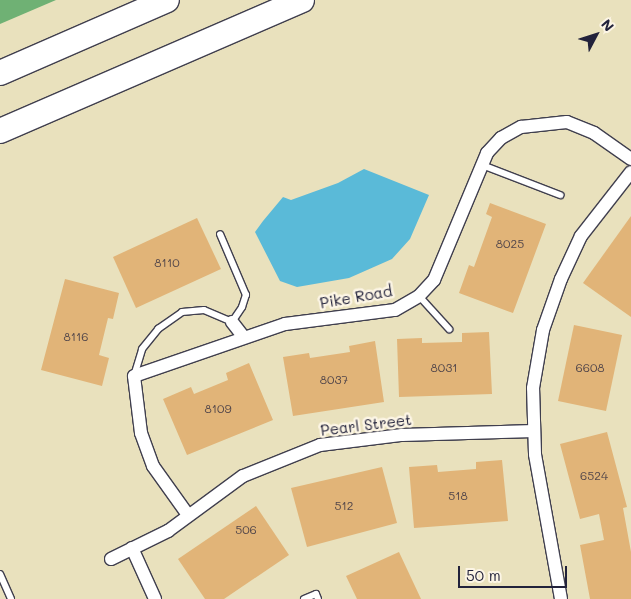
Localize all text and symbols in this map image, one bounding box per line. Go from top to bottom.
north arrow [571,10,621,60]
text: N [597,15,619,35]
house number: 8025 [496,237,524,251]
house number: 8110 [154,256,180,270]
street label: Pike Road [318,282,394,312]
house number: 8116 [63,330,89,344]
house number: 8031 [430,361,458,375]
house number: 6608 [575,361,605,375]
house number: 8037 [320,373,348,387]
house number: 8109 [204,402,232,416]
street label: Pearl Street [319,410,413,440]
house number: 6524 [580,469,608,483]
house number: 518 [448,489,468,503]
house number: 512 [334,499,354,513]
house number: 506 [235,523,257,537]
scale bar [461,556,570,588]
text: 50 m [466,565,501,585]

